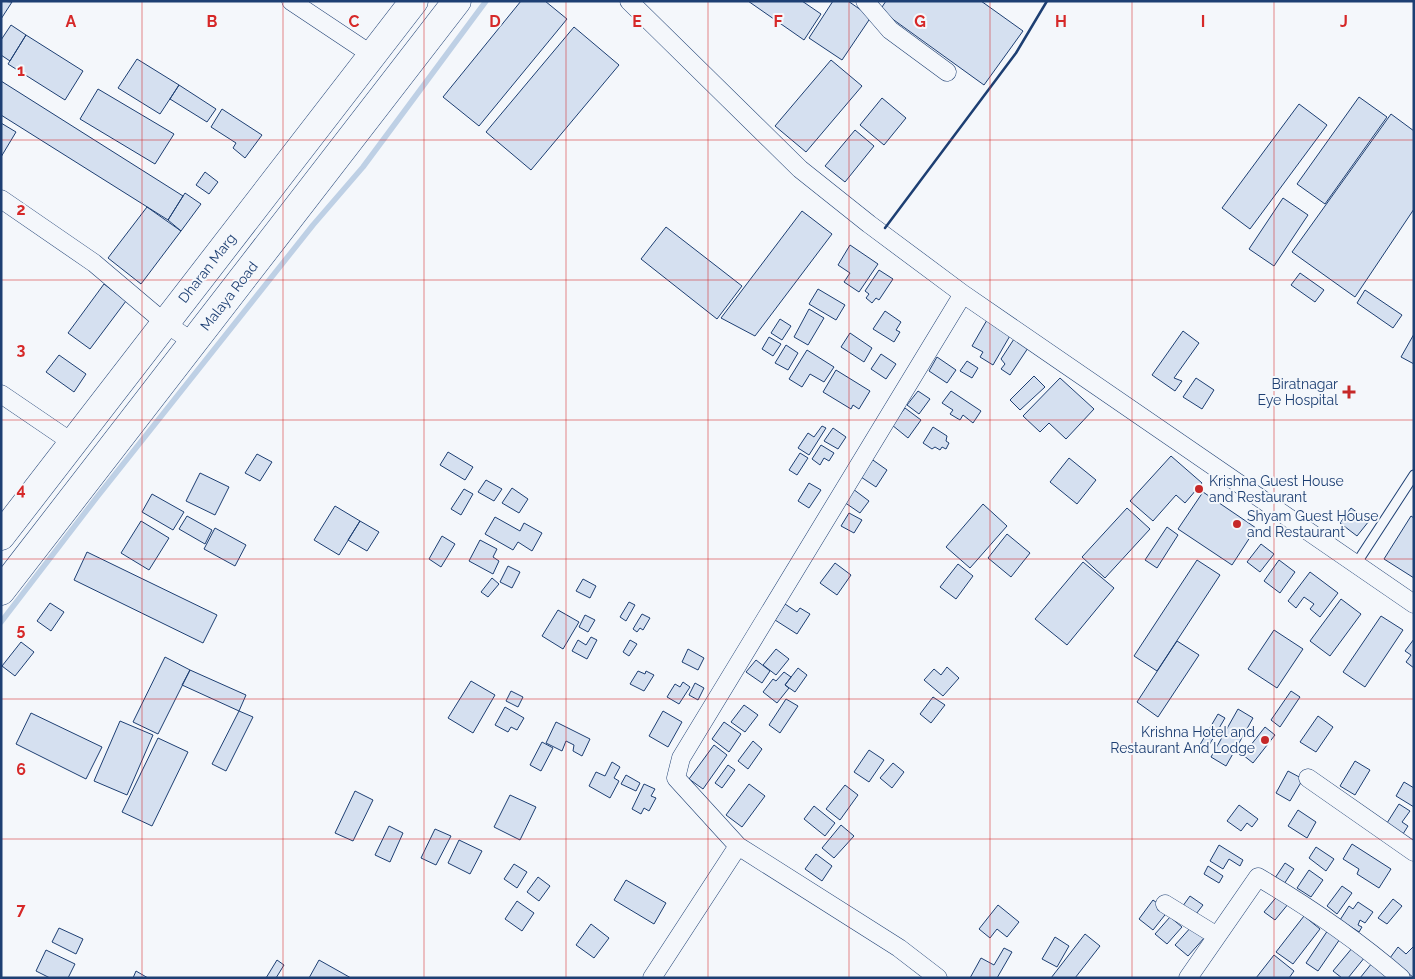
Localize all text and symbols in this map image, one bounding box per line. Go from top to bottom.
text: A [66,12,77,31]
text: B [207,12,218,31]
text: C [349,12,360,31]
text: D [489,12,501,31]
text: E [632,12,642,31]
text: F [773,12,783,31]
text: G [914,12,926,31]
text: H [1055,12,1067,31]
text: I [1201,12,1205,31]
text: J [1340,12,1348,31]
text: 1 [17,61,25,80]
text: 2 [16,200,26,219]
street label: Dharan Marg [175,230,239,306]
street label: Malaya Road [197,258,261,334]
text: 3 [17,340,26,359]
place label: Biratnagar Eye Hospital [1258,376,1338,408]
marker: Biratnagar Eye Hospital [1342,385,1356,399]
place label: Krishna Guest House and Restaurant [1209,473,1344,505]
text: 4 [16,480,26,499]
marker: Krishna Guest House and Restaurant [1193,483,1205,495]
place label: Shyam Guest House and Restaurant [1247,508,1378,540]
marker: Shyam Guest House and Restaurant [1231,518,1243,530]
text: 5 [17,620,26,639]
place label: Krishna Hotel and Restaurant And Lodge [1110,724,1255,756]
marker: Krishna Hotel and Restaurant And Lodge [1259,734,1271,746]
text: 6 [16,760,26,779]
text: 7 [17,900,26,919]

